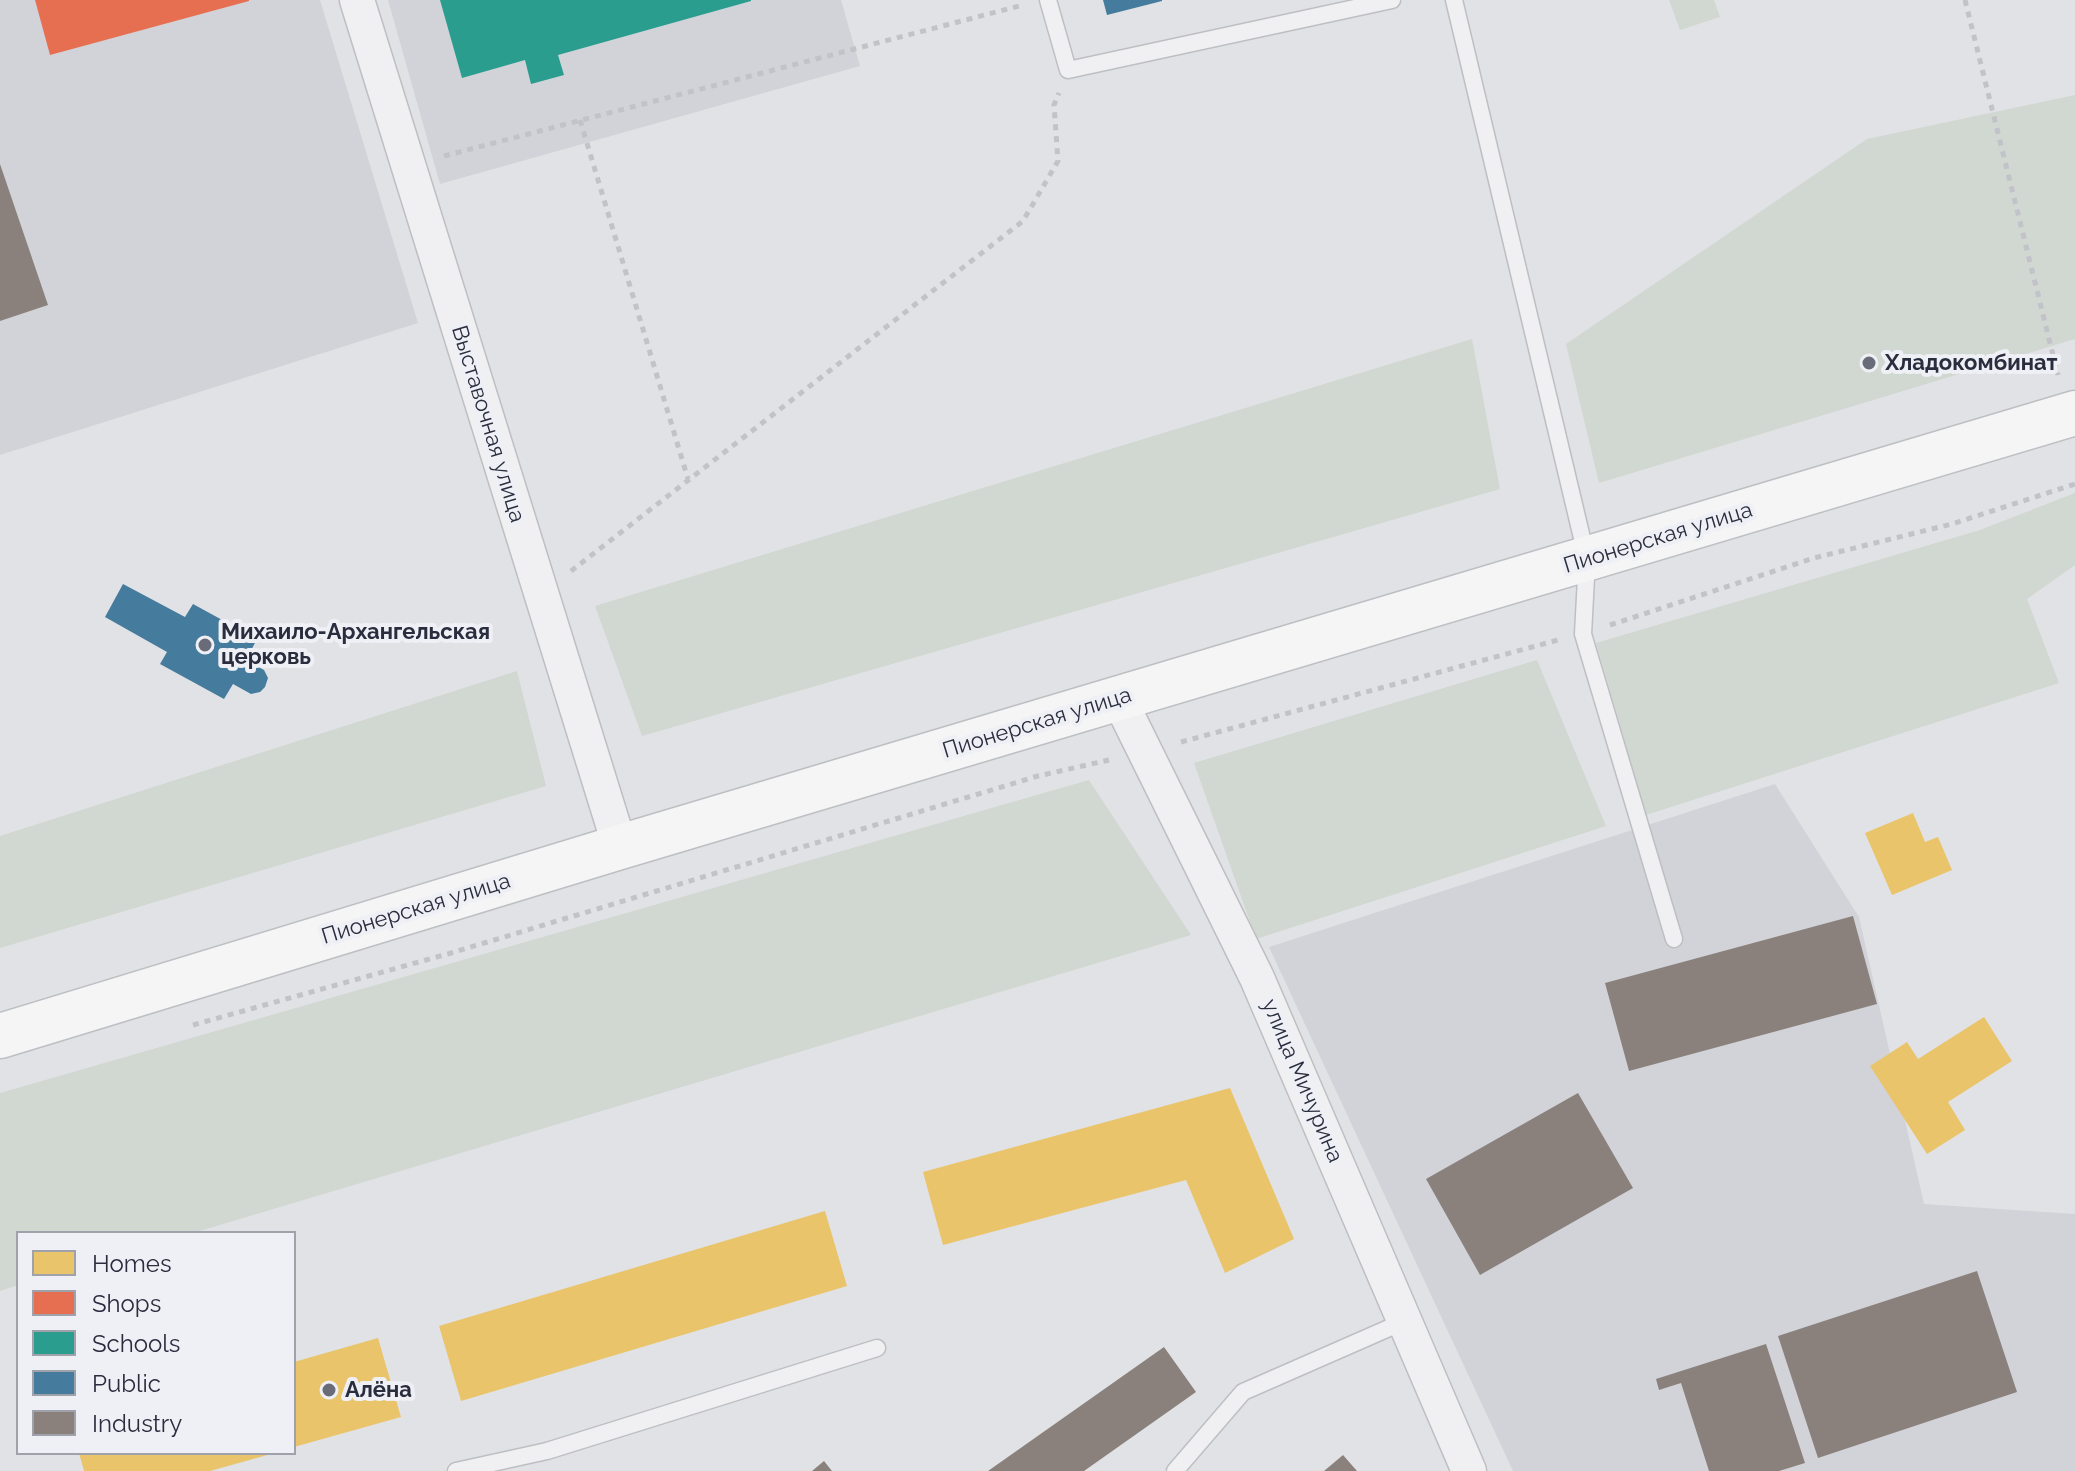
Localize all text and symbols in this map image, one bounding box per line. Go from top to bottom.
street label: Выставочная улица [446,322,530,526]
place label: Хладокомбинат [1885,350,2057,376]
marker: Хладокомбинат [1860,354,1878,372]
street label: Пионерская улица [1560,497,1756,579]
place label: Михаило-Архангельская церковь [221,619,490,670]
marker: Михаило-Архангельская церковь [196,636,214,654]
street label: Пионерская улица [939,682,1135,764]
street label: Пионерская улица [318,868,514,950]
street label: улица Мичурина [1256,995,1348,1167]
legend [16,1231,296,1455]
text: Homes [92,1249,172,1278]
text: Shops [92,1289,161,1318]
text: Schools [92,1329,180,1358]
text: Public [92,1369,161,1398]
place label: Алёна [345,1377,412,1403]
marker: Алёна [320,1381,338,1399]
text: Industry [92,1409,182,1438]

